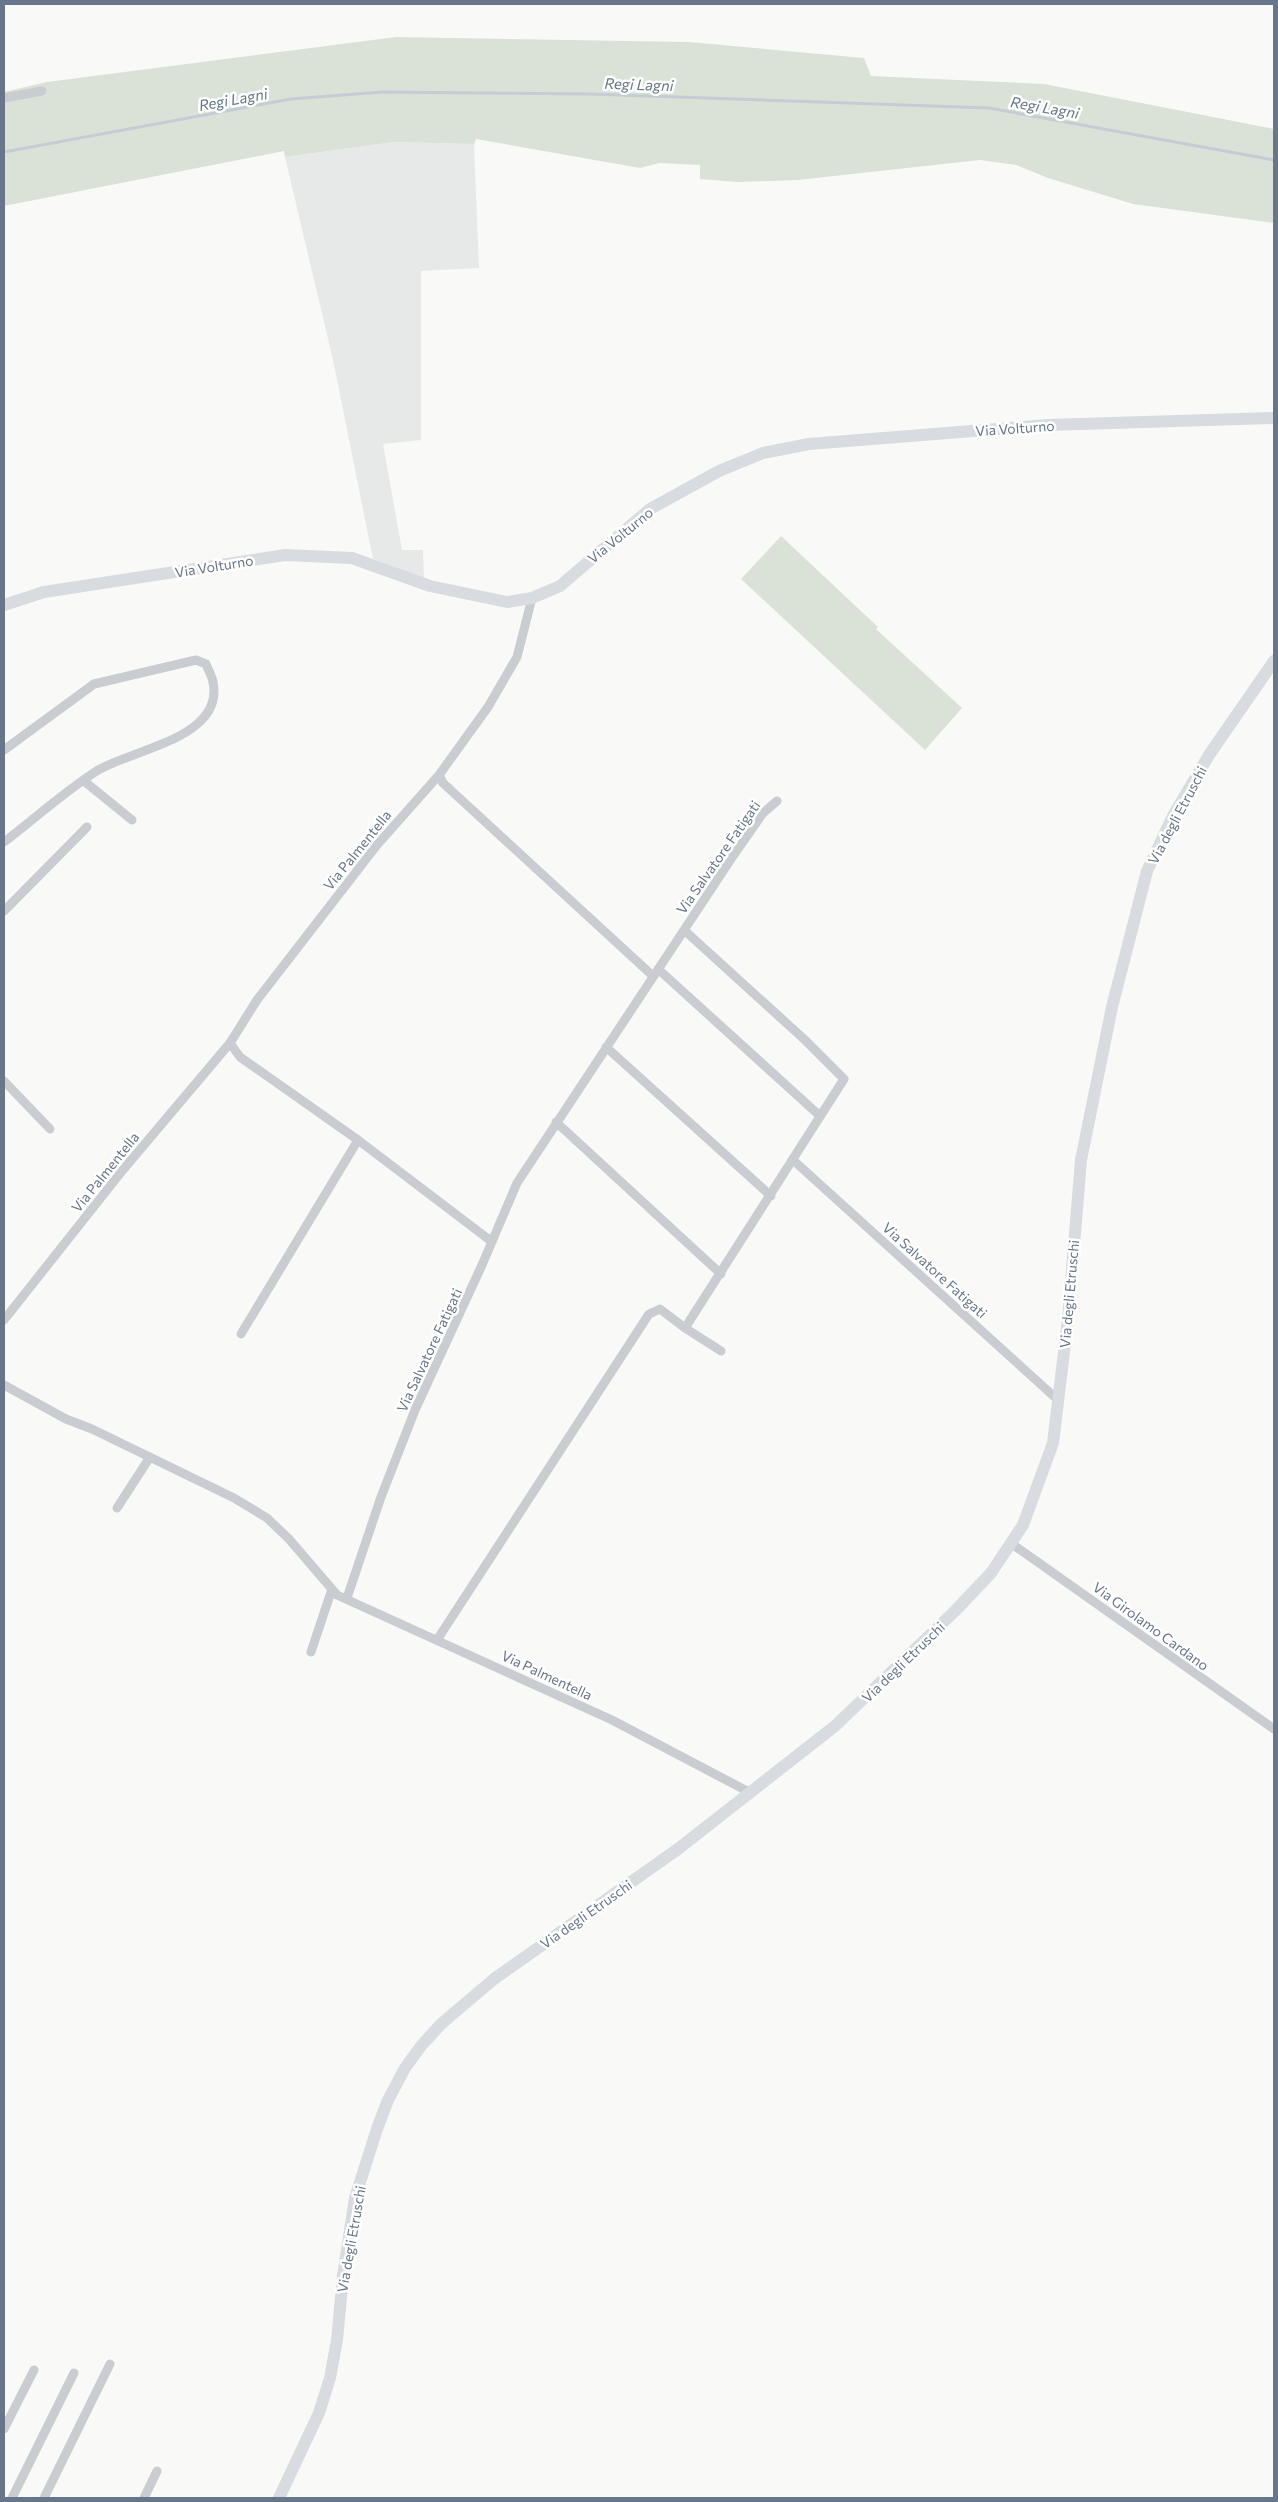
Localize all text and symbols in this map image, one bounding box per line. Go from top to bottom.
water label: Regi Lagni [604,74,675,94]
water label: Regi Lagni [197,84,270,114]
water label: Regi Lagni [1009,92,1082,122]
street label: Via Volturno [975,417,1055,439]
street label: Via Volturno [584,503,656,567]
street label: Via Volturno [174,551,254,581]
street label: Via degli Etruschi [1144,763,1210,867]
street label: Via Salvatore Fatigati [672,797,764,917]
street label: Via Palmentella [320,807,394,893]
street label: Via Palmentella [68,1129,142,1215]
street label: Via Salvatore Fatigati [879,1219,991,1321]
street label: Via degli Etruschi [1056,1239,1082,1349]
street label: Via Salvatore Fatigati [393,1285,465,1415]
street label: Via Girolamo Cardano [1090,1578,1212,1674]
street label: Via degli Etruschi [858,1618,948,1706]
street label: Via Palmentella [499,1647,595,1703]
street label: Via degli Etruschi [537,1876,635,1952]
street label: Via degli Etruschi [333,2184,369,2294]

